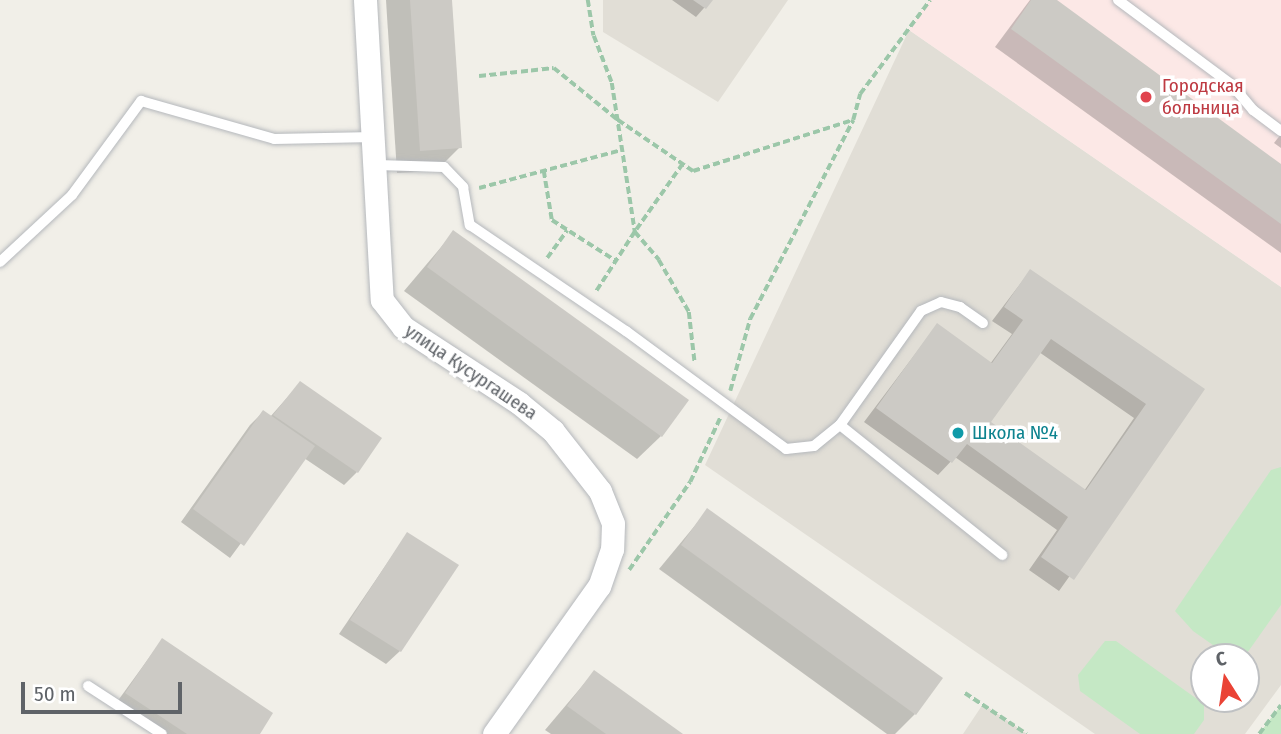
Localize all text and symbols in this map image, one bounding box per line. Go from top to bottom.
place label: Городская больница [1162,75,1244,119]
marker: Городская больница [1136,87,1156,107]
street label: улица Кусургашева [400,319,542,425]
place label: Школа №4 [972,422,1058,444]
marker: Школа №4 [950,425,966,441]
north arrow [1190,643,1260,713]
text: С [1214,647,1228,671]
scale bar [24,668,186,712]
text: 50 m [34,681,76,707]

